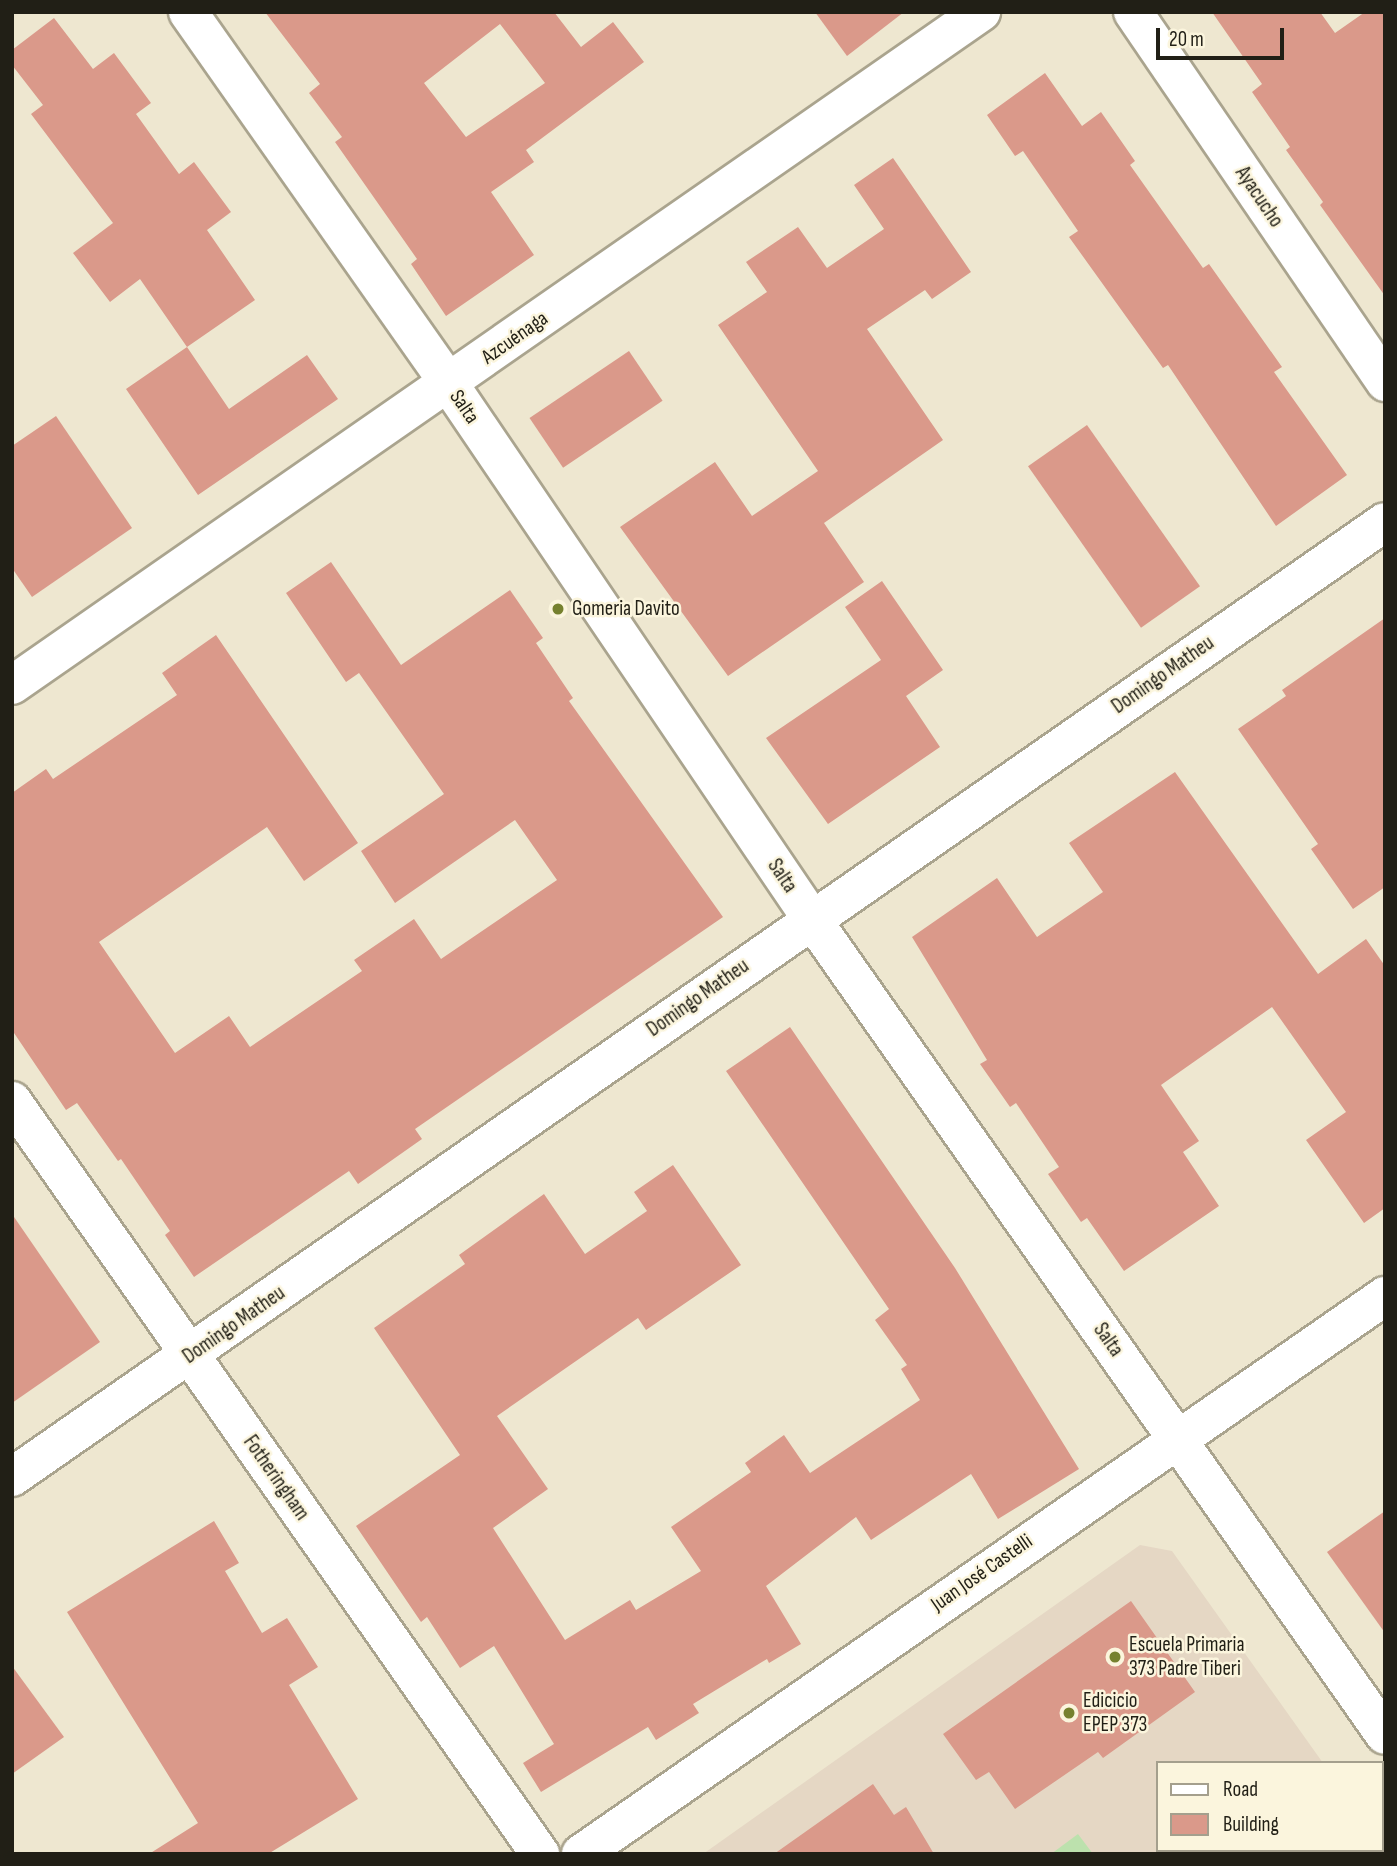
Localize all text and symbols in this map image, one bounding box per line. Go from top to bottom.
scale bar [1159,14,1287,58]
text: 20 m [1169,27,1204,52]
street label: Ayacucho [1230,162,1288,232]
street label: Azcuénaga [477,306,553,370]
street label: Salta [444,385,484,429]
place label: Gomeria Davito [572,596,680,622]
marker: Gomeria Davito [550,601,566,617]
street label: Domingo Matheu [1107,631,1219,719]
street label: Salta [762,854,802,898]
street label: Domingo Matheu [642,954,754,1042]
street label: Domingo Matheu [178,1281,290,1369]
street label: Salta [1088,1318,1128,1362]
street label: Fotheringham [238,1431,314,1525]
street label: Juan José Castelli [926,1529,1038,1617]
place label: Escuela Primaria 373 Padre Tiberi [1129,1632,1245,1682]
marker: Escuela Primaria 373 Padre Tiberi [1107,1649,1123,1665]
place label: Edicicio EPEP 373 [1083,1688,1147,1738]
marker: Edicicio EPEP 373 [1061,1705,1077,1721]
legend [1156,1761,1383,1852]
text: Road [1223,1777,1258,1802]
text: Building [1223,1812,1279,1837]

